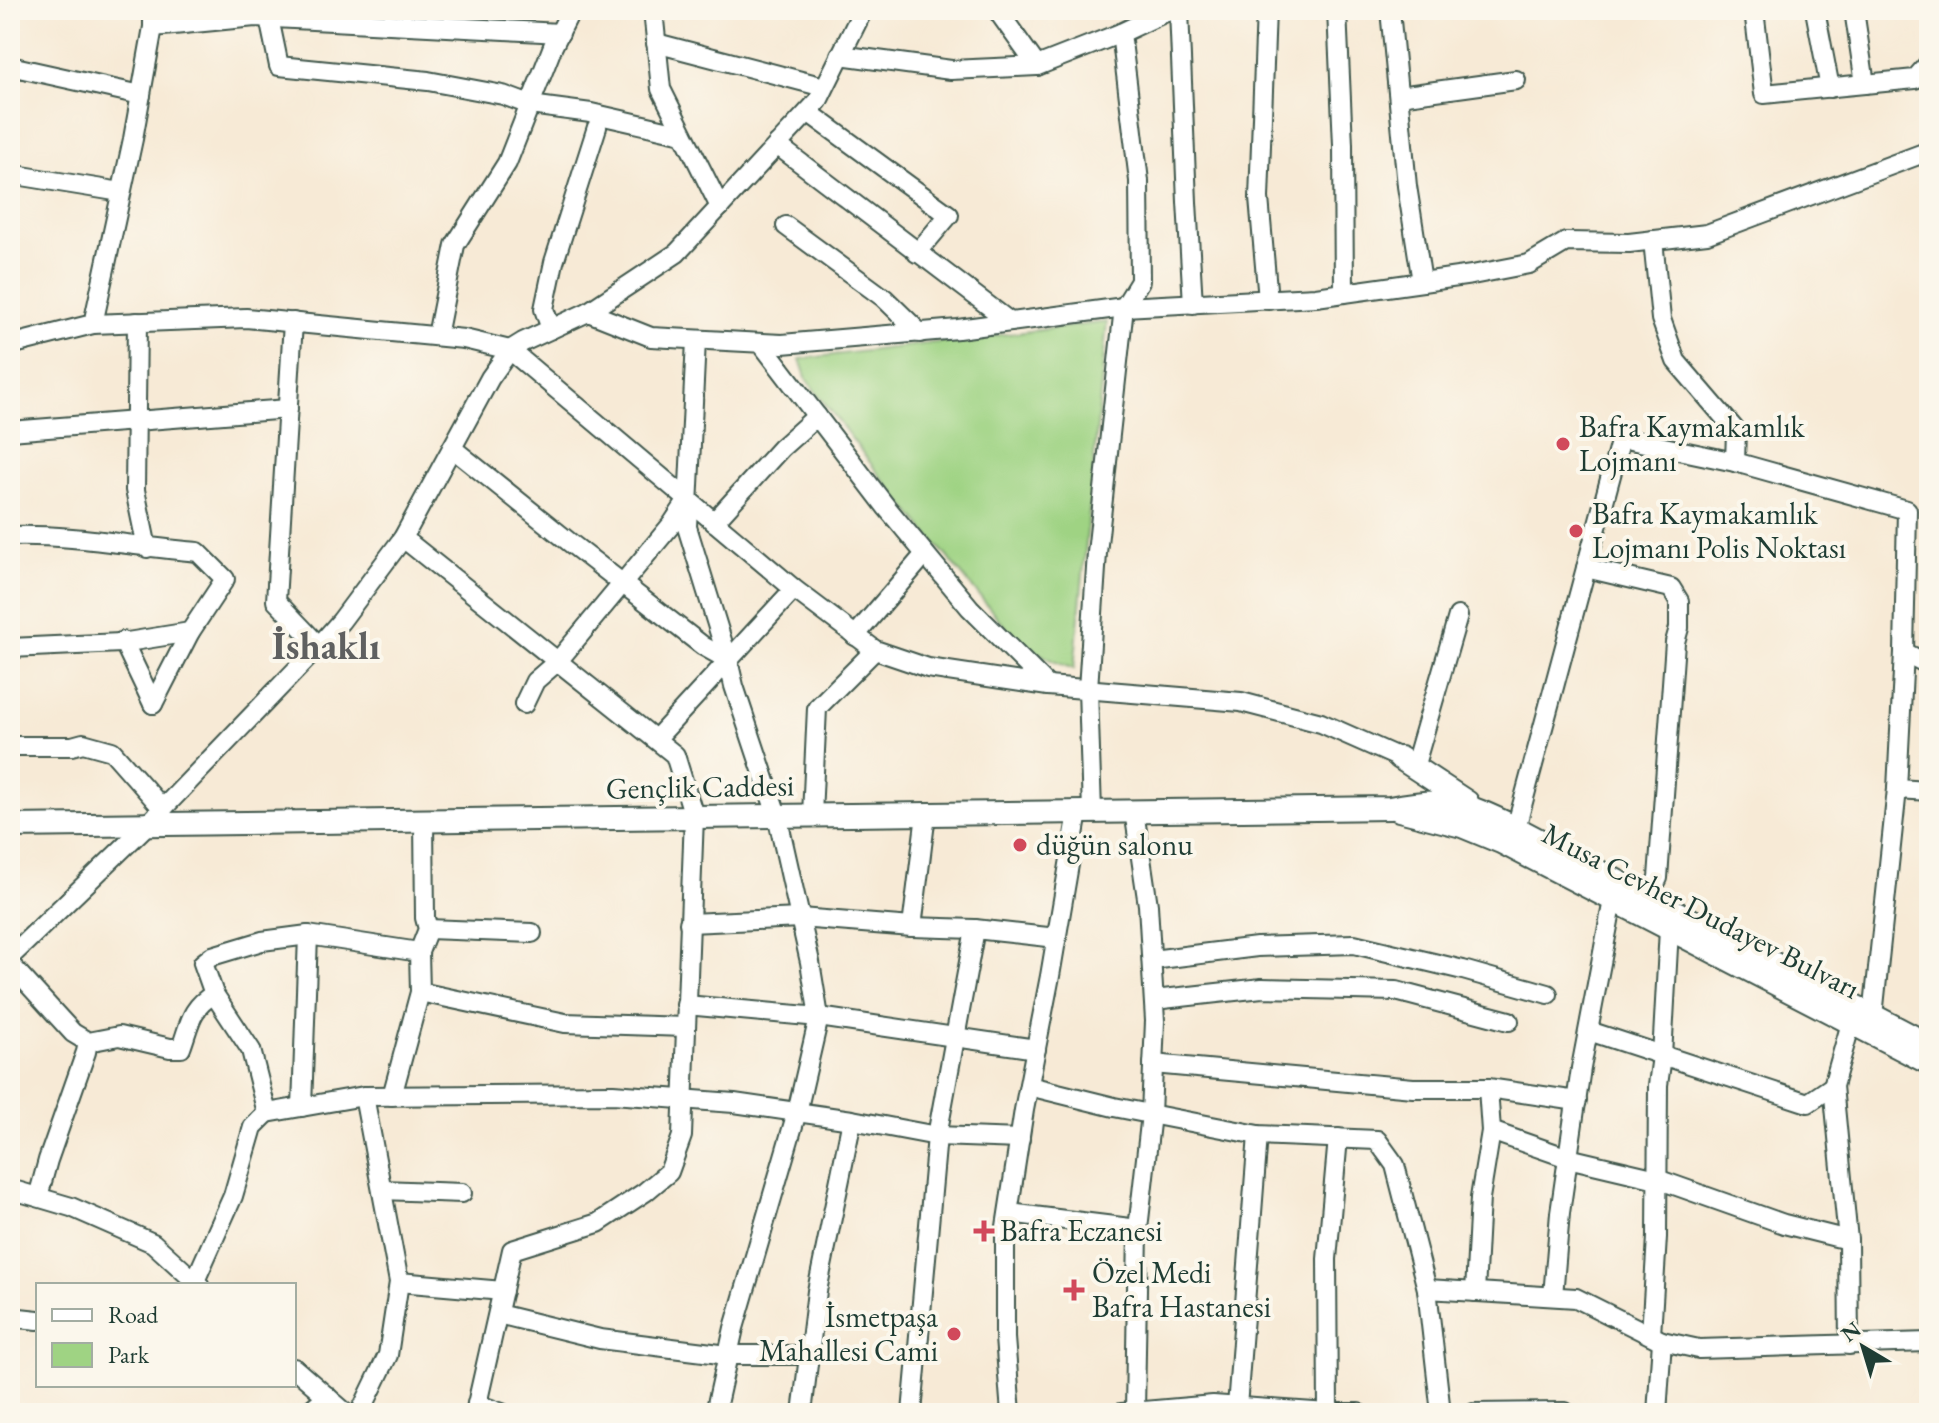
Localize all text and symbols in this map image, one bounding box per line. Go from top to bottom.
place label: Bafra Kaymakamlık Lojmanı [1579,407,1806,480]
marker: Bafra Kaymakamlık Lojmanı [1554,435,1572,453]
place label: Bafra Kaymakamlık Lojmanı Polis Noktası [1592,494,1846,567]
marker: Bafra Kaymakamlık Lojmanı Polis Noktası [1567,522,1585,540]
district label: İshaklı [272,621,380,670]
street label: Gençlik Caddesi [605,765,795,808]
street label: Musa Cevher Dudayev Bulvarı [1536,814,1866,1008]
place label: düğün salonu [1036,825,1193,864]
marker: düğün salonu [1011,836,1029,854]
place label: Bafra Eczanesi [1000,1211,1163,1250]
marker: Bafra Eczanesi [975,1222,993,1240]
place label: Özel Medi Bafra Hastanesi [1092,1253,1271,1326]
marker: Özel Medi Bafra Hastanesi [1063,1279,1085,1301]
legend [36,1283,296,1387]
place label: İsmetpaşa Mahallesi Cami [759,1297,938,1370]
text: Road [108,1299,159,1330]
north arrow [1823,1307,1903,1387]
text: N [1835,1315,1867,1349]
marker: İsmetpaşa Mahallesi Cami [945,1325,963,1343]
text: Park [108,1339,150,1370]

